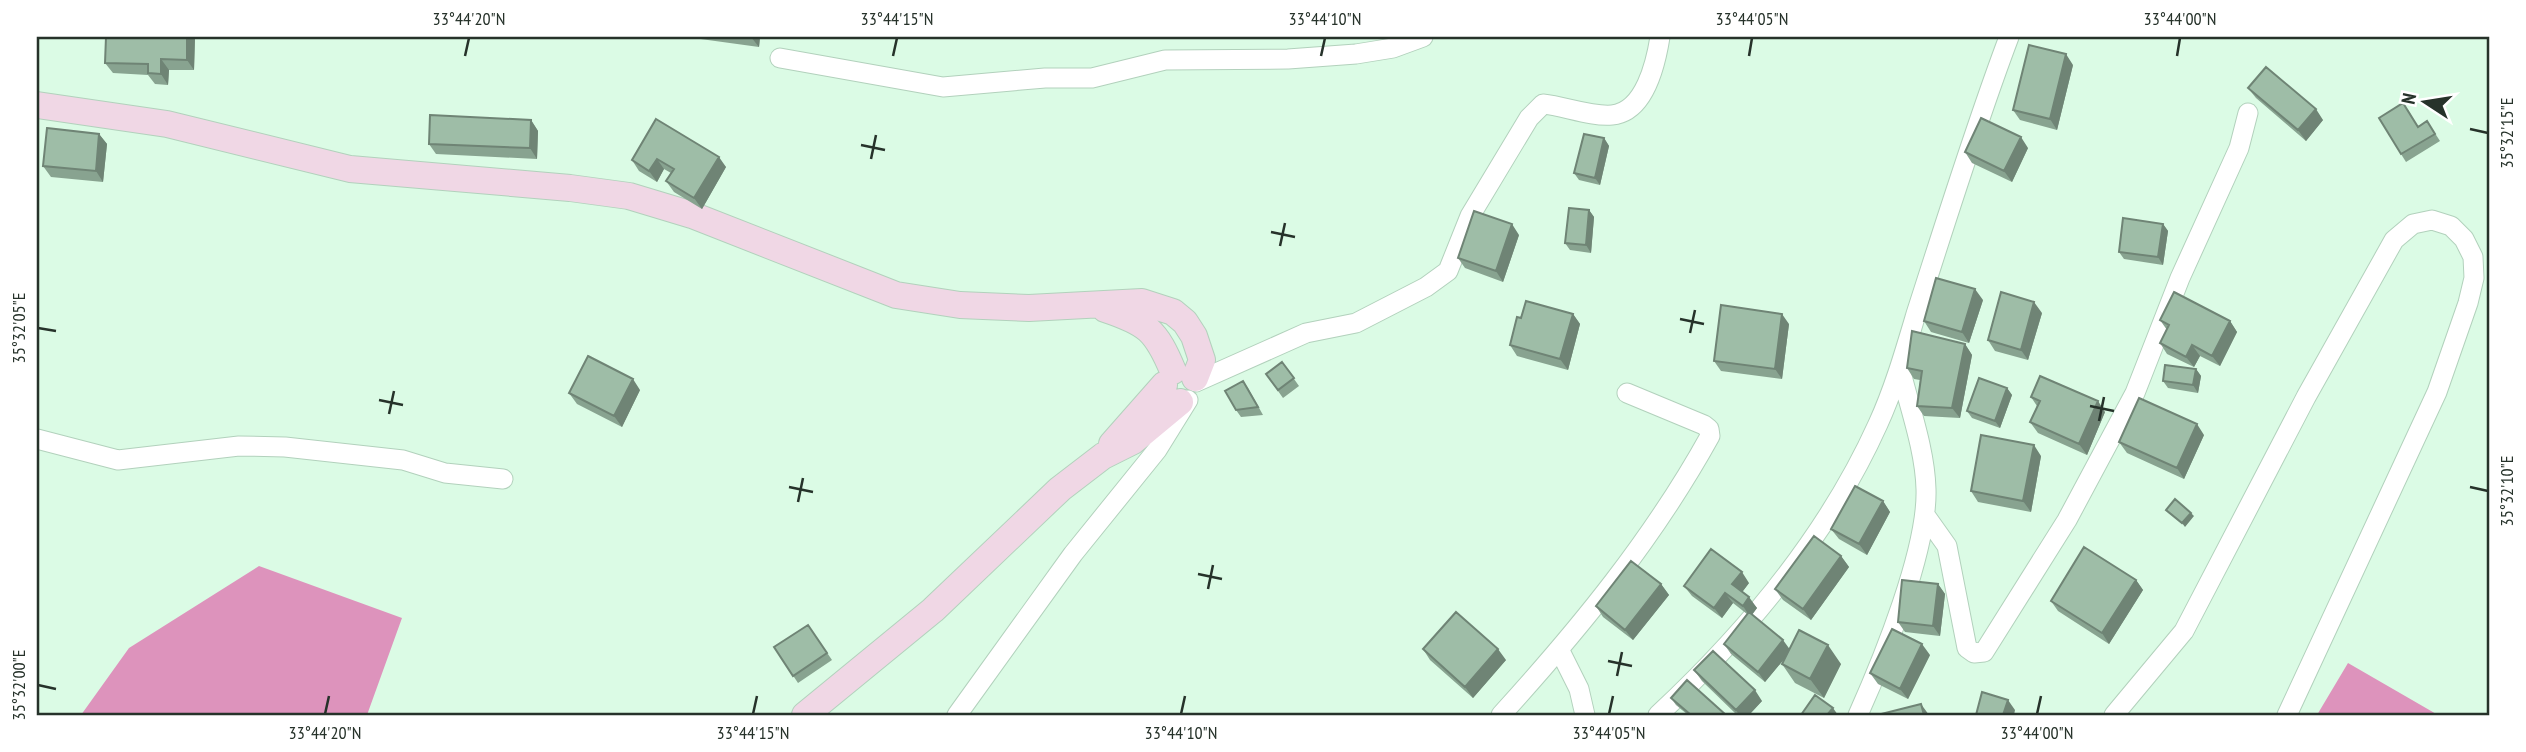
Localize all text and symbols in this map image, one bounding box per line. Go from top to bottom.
text: 33°44'20"N [433,7,505,30]
text: 33°44'15"N [861,7,933,30]
text: 33°44'10"N [1289,7,1361,30]
text: 33°44'05"N [1716,7,1788,30]
text: 33°44'00"N [2144,7,2216,30]
north arrow [2390,66,2460,136]
text: N [2396,91,2421,106]
text: 35°32'15"E [2495,98,2518,168]
text: 35°32'05"E [7,293,30,363]
text: 35°32'10"E [2495,456,2518,526]
text: 35°32'00"E [7,650,30,720]
text: 33°44'20"N [289,721,361,744]
text: 33°44'15"N [717,721,789,744]
text: 33°44'10"N [1145,721,1217,744]
text: 33°44'05"N [1573,721,1645,744]
text: 33°44'00"N [2001,721,2073,744]

